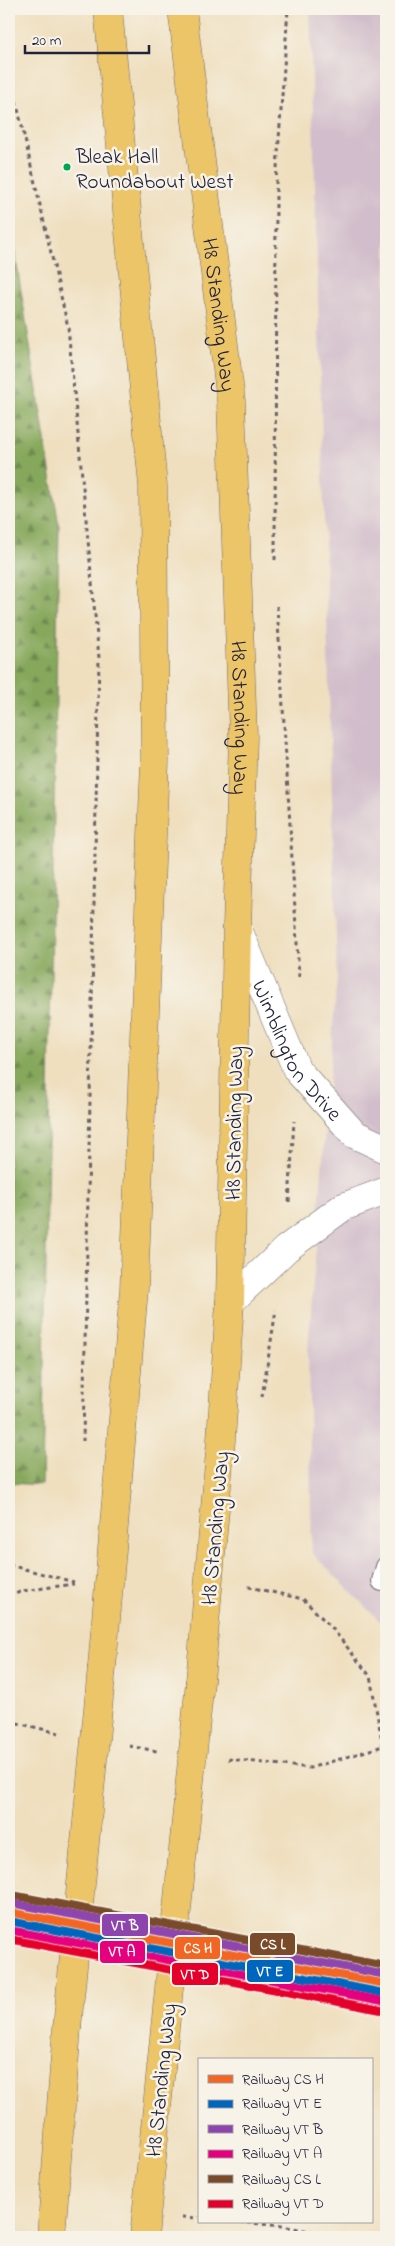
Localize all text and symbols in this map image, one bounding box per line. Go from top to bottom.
scale bar [25,22,149,54]
text: 20 m [32,30,62,52]
place label: Bleak Hall Roundabout West [75,143,234,198]
marker: Bleak Hall Roundabout West [62,162,72,172]
street label: H8 Standing Way [192,236,243,394]
street label: H8 Standing Way [221,640,256,795]
street label: Wimblington Drive [242,976,349,1130]
street label: H8 Standing Way [219,1046,254,1201]
street label: H8 Standing Way [194,1450,241,1607]
line badge: VT B [101,1913,149,1937]
text: VT B [110,1916,139,1937]
line badge: CS L [249,1932,296,1956]
text: CS L [260,1935,286,1956]
line badge: CS H [174,1936,221,1960]
text: CS H [184,1939,212,1960]
line badge: VT A [99,1940,146,1964]
text: VT A [108,1942,136,1963]
line badge: VT E [246,1959,294,1983]
line badge: VT D [171,1962,219,1986]
text: VT E [256,1962,284,1983]
text: VT D [180,1965,209,1986]
street label: H8 Standing Way [139,2002,188,2159]
legend [198,2058,372,2224]
text: Railway CS H [242,2069,324,2092]
text: Railway VT E [242,2093,322,2116]
text: Railway VT B [242,2119,323,2142]
text: Railway VT A [242,2143,322,2166]
text: Railway CS L [242,2169,321,2192]
text: Railway VT D [242,2193,324,2216]

